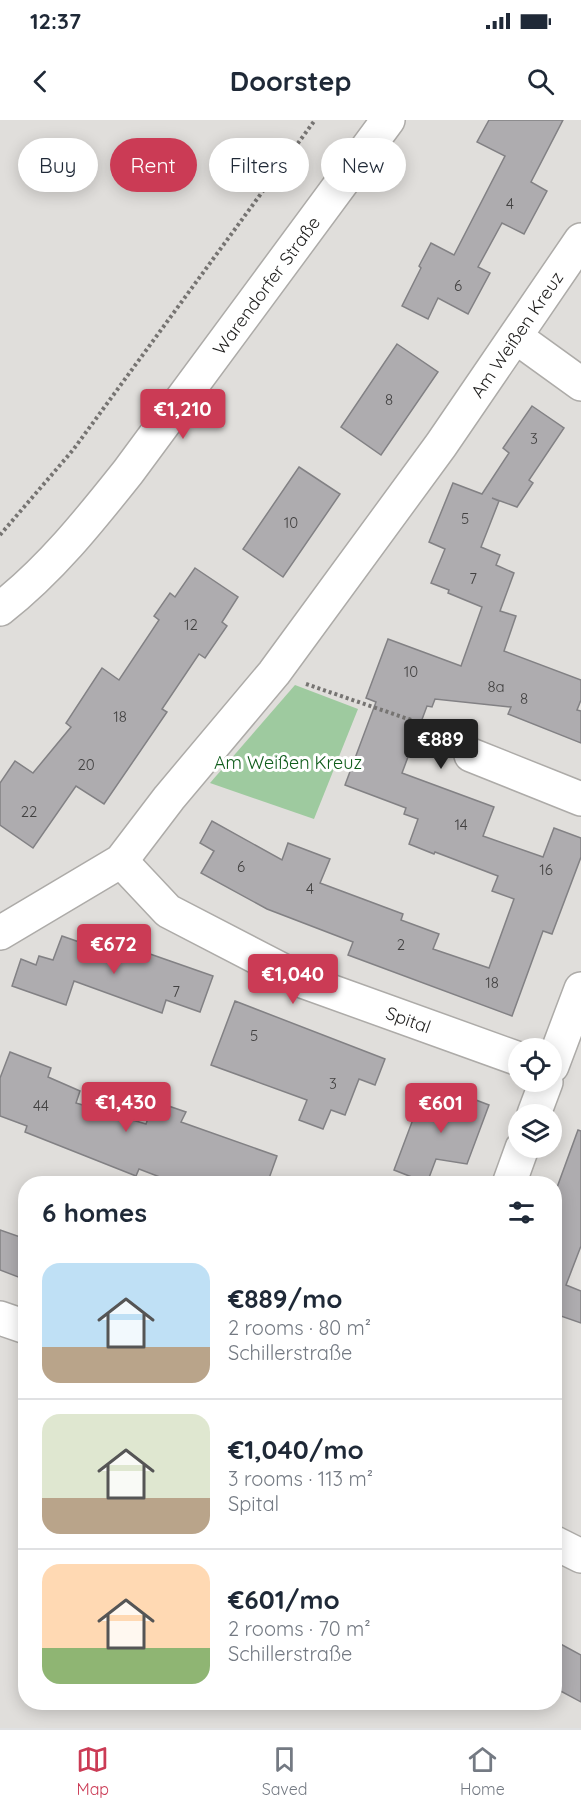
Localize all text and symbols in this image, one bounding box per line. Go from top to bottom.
text: 12:37 [30,7,81,35]
text: Doorstep [230,64,351,98]
icon: back [24,65,57,98]
icon: search [524,65,557,98]
chip: Buy [18,138,98,192]
chip: Rent [110,138,197,192]
chip: Filters [209,138,309,192]
chip: New [321,138,406,192]
house number: 4 [506,194,514,213]
street label: Warendorfer Straße [207,211,325,359]
street label: Am Weißen Kreuz [465,267,568,402]
house number: 6 [454,276,462,295]
pin: €1,210 [134,389,232,440]
house number: 8 [385,390,393,409]
text: €1,210 [154,396,212,421]
house number: 3 [530,429,538,448]
house number: 5 [461,509,469,528]
house number: 10 [284,513,298,532]
house number: 7 [469,569,477,588]
house number: 12 [184,615,198,634]
house number: 10 [404,662,418,681]
house number: 8a [487,677,505,696]
house number: 8 [520,689,528,708]
house number: 18 [113,707,127,726]
pin: €889 [405,719,477,770]
text: €889 [418,726,464,751]
park label: Am Weißen Kreuz [214,751,362,774]
house number: 20 [77,755,95,774]
house number: 22 [21,802,37,821]
house number: 14 [454,815,468,834]
house number: 6 [237,857,245,876]
house number: 16 [539,860,553,879]
house number: 4 [306,879,314,898]
pin: €672 [78,924,150,975]
text: €672 [91,931,137,956]
house number: 2 [397,935,405,954]
pin: €1,040 [244,954,342,1005]
text: €1,040 [262,961,324,986]
house number: 18 [485,973,499,992]
house number: 7 [172,982,180,1001]
street label: Spital [383,1001,434,1038]
house number: 5 [250,1026,258,1045]
map controls [508,1038,562,1158]
button: locate [508,1038,562,1092]
house number: 3 [329,1074,337,1093]
pin: €1,430 [77,1082,175,1133]
pin: €601 [405,1083,477,1134]
text: €1,430 [96,1089,156,1114]
text: €601 [419,1090,463,1115]
house number: 44 [33,1096,49,1115]
button: layers [508,1104,562,1158]
text: 6 homes [42,1196,147,1229]
icon: filters [505,1196,538,1229]
text: €889/mo [228,1282,343,1315]
icon: home [90,1287,162,1359]
text: 2 rooms · 80 m² [228,1315,371,1340]
text: Schillerstraße [228,1340,352,1365]
text: €1,040/mo [228,1433,364,1466]
icon: home [90,1438,162,1510]
text: 3 rooms · 113 m² [228,1466,373,1491]
text: Spital [228,1491,279,1516]
text: €601/mo [228,1583,340,1616]
icon: home [90,1588,162,1660]
text: 2 rooms · 70 m² [228,1616,371,1641]
text: Schillerstraße [228,1641,352,1666]
tab: Map [76,1743,109,1799]
tab: Saved [262,1743,307,1799]
tab: Home [460,1743,505,1799]

